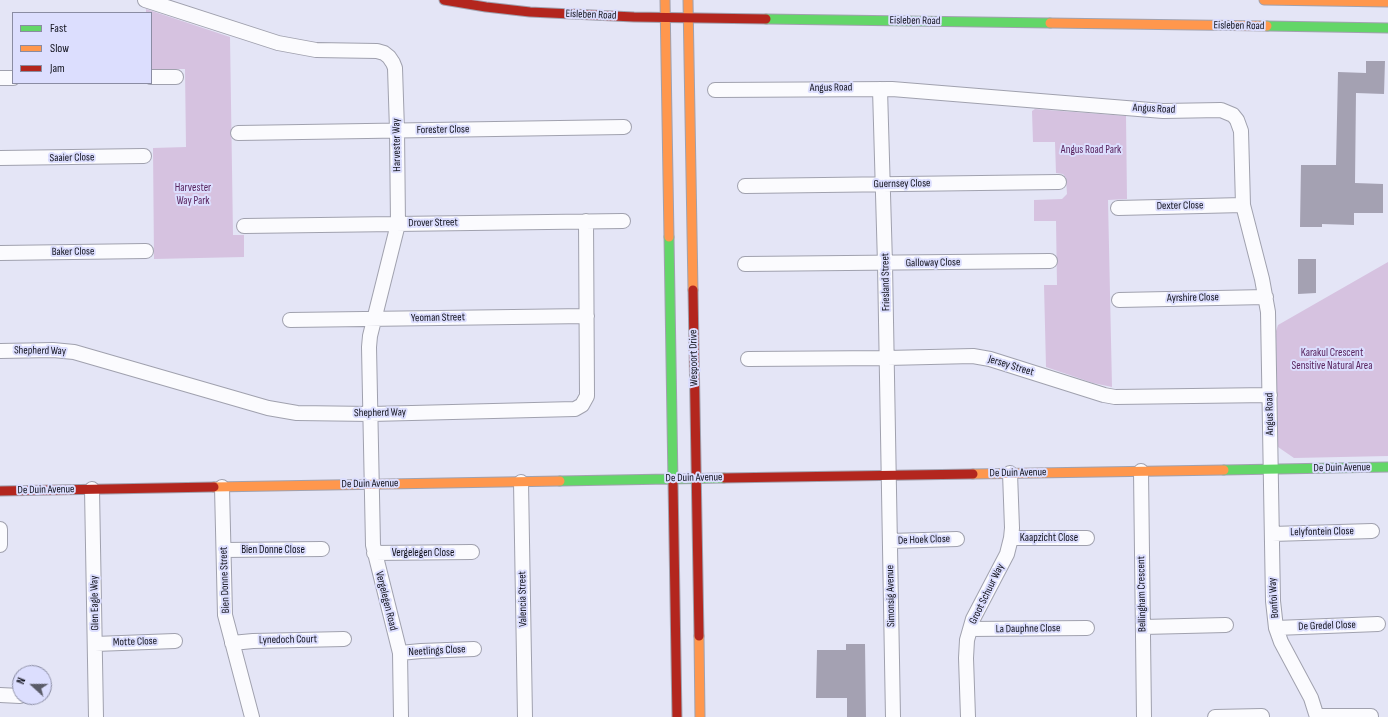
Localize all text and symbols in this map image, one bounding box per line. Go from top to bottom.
street label: Eisleben Road [565,8,617,22]
legend [12,12,152,84]
street label: Eisleben Road [890,14,940,28]
street label: Eisleben Road [1214,19,1264,33]
text: Fast [50,21,67,36]
text: Slow [50,41,69,56]
text: Jam [50,61,65,76]
street label: Angus Road [810,81,852,95]
street label: Angus Road [1132,101,1176,117]
street label: Harvester Way [390,118,404,172]
street label: Forester Close [416,123,470,137]
park label: Angus Road Park [1061,143,1121,157]
street label: Saaier Close [49,151,95,165]
street label: Guernsey Close [873,177,931,191]
park label: Harvester Way Park [175,181,211,207]
street label: Dexter Close [1157,199,1203,213]
street label: Drover Street [408,216,458,230]
street label: Baker Close [51,245,95,259]
street label: Friesland Street [879,253,893,311]
street label: Galloway Close [905,256,961,270]
street label: Ayrshire Close [1167,291,1219,305]
street label: Yeoman Street [411,311,465,325]
street label: Wespoort Drive [687,330,701,386]
street label: Shepherd Way [14,344,66,358]
park label: Karakul Crescent Sensitive Natural Area [1292,346,1372,372]
street label: Jersey Street [987,353,1035,379]
street label: Angus Road [1263,393,1277,435]
street label: Shepherd Way [354,406,406,420]
street label: De Duin Avenue [1313,461,1371,475]
street label: De Duin Avenue [989,466,1047,480]
street label: De Duin Avenue [665,471,723,485]
street label: De Duin Avenue [341,477,399,491]
street label: De Duin Avenue [17,483,75,497]
street label: Lelyfontein Close [1290,525,1354,539]
street label: Kaapzicht Close [1020,531,1078,545]
street label: De Hoek Close [898,532,950,548]
street label: Bien Donne Close [241,543,305,557]
street label: Bien Donne Street [217,546,233,614]
street label: Vergelegen Close [392,546,454,560]
street label: Bellingham Crescent [1135,556,1149,632]
street label: Groot Schuur Way [967,561,1007,627]
street label: Simonsig Avenue [884,565,898,627]
street label: Vergelegen Road [372,570,400,632]
street label: Valencia Street [516,571,530,627]
street label: Glen Eagle Way [88,575,102,631]
street label: Bonfoi Way [1266,577,1282,619]
street label: De Gredel Close [1298,618,1356,634]
street label: La Dauphne Close [996,622,1060,636]
street label: Lynedoch Court [259,633,317,647]
street label: Motte Close [113,635,157,649]
street label: Neetlings Close [408,643,466,659]
north arrow [12,665,52,705]
text: N [14,676,28,686]

